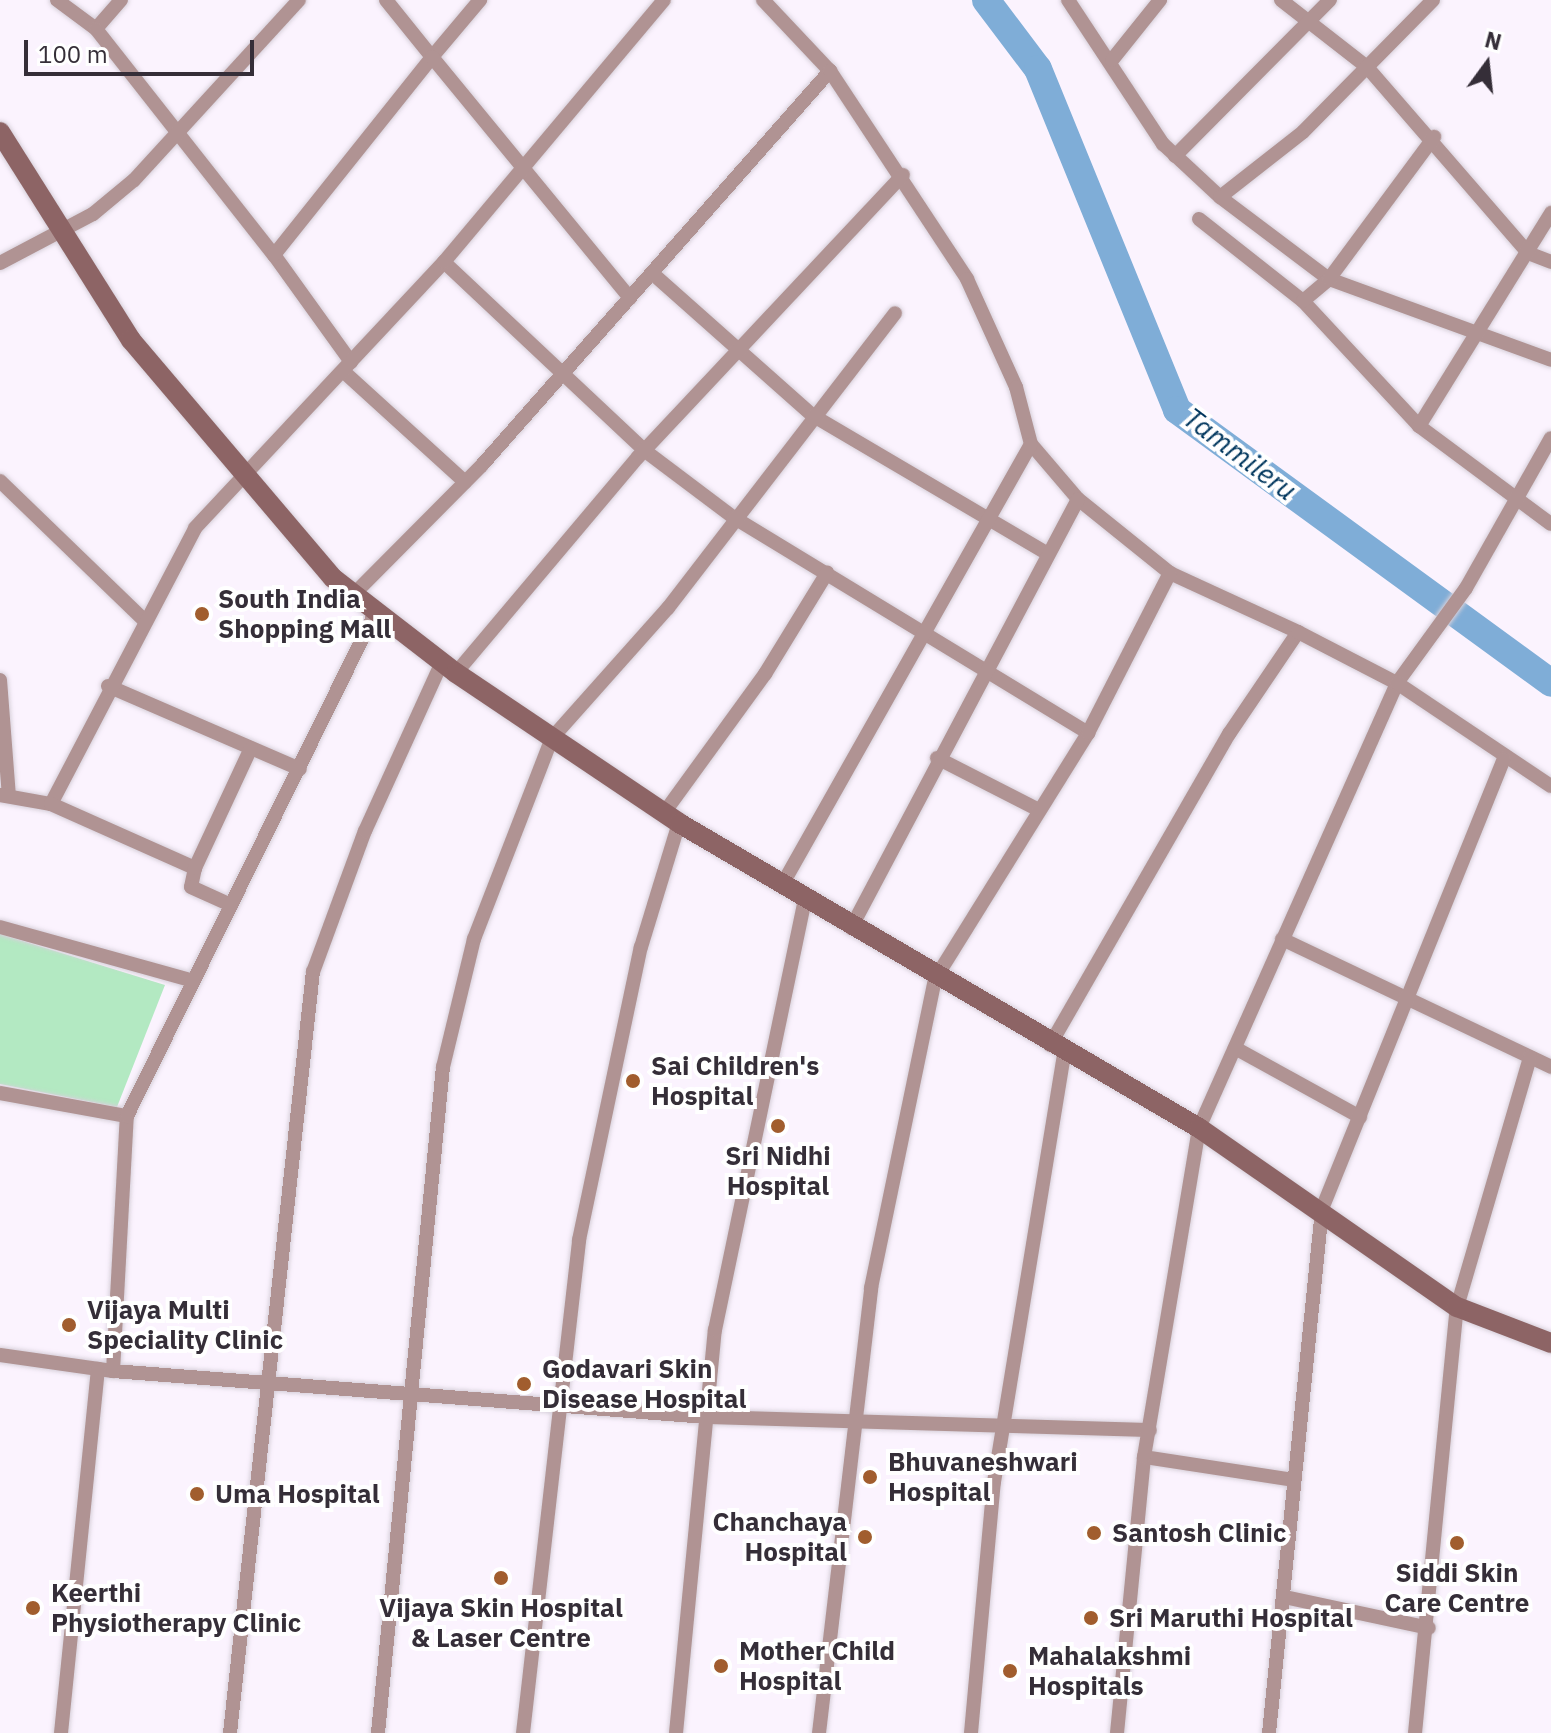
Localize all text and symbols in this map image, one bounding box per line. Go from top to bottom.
scale bar [28,24,258,74]
north arrow [1447,24,1527,104]
text: N [1482,24,1505,56]
text: 100 m [38,38,108,70]
water label: Tammileru [1177,401,1303,507]
place label: South India Shopping Mall [218,583,391,644]
marker: South India Shopping Mall [193,605,211,623]
place label: Sai Children's Hospital [651,1050,819,1112]
marker: Sai Children's Hospital [622,1070,644,1092]
marker: Sri Nidhi Hospital [767,1115,789,1137]
place label: Sri Nidhi Hospital [725,1140,831,1202]
place label: Vijaya Multi Speciality Clinic [87,1294,283,1356]
marker: Vijaya Multi Speciality Clinic [58,1314,80,1336]
place label: Godavari Skin Disease Hospital [542,1353,746,1414]
marker: Godavari Skin Disease Hospital [513,1373,535,1395]
place label: Bhuvaneshwari Hospital [888,1446,1078,1508]
marker: Bhuvaneshwari Hospital [859,1466,881,1488]
place label: Uma Hospital [215,1478,380,1510]
marker: Uma Hospital [186,1483,208,1505]
place label: Chanchaya Hospital [712,1506,847,1568]
place label: Santosh Clinic [1112,1517,1286,1549]
marker: Santosh Clinic [1083,1522,1105,1544]
marker: Chanchaya Hospital [854,1526,876,1548]
marker: Siddi Skin Care Centre [1446,1532,1468,1554]
place label: Siddi Skin Care Centre [1385,1557,1529,1618]
marker: Vijaya Skin Hospital & Laser Centre [490,1567,512,1589]
place label: Keerthi Physiotherapy Clinic [51,1577,301,1638]
place label: Vijaya Skin Hospital & Laser Centre [379,1592,623,1654]
marker: Keerthi Physiotherapy Clinic [22,1597,44,1619]
place label: Sri Maruthi Hospital [1109,1602,1353,1634]
marker: Sri Maruthi Hospital [1080,1607,1102,1629]
place label: Mother Child Hospital [739,1635,895,1696]
place label: Mahalakshmi Hospitals [1028,1640,1191,1702]
marker: Mother Child Hospital [710,1655,732,1677]
marker: Mahalakshmi Hospitals [999,1660,1021,1682]

